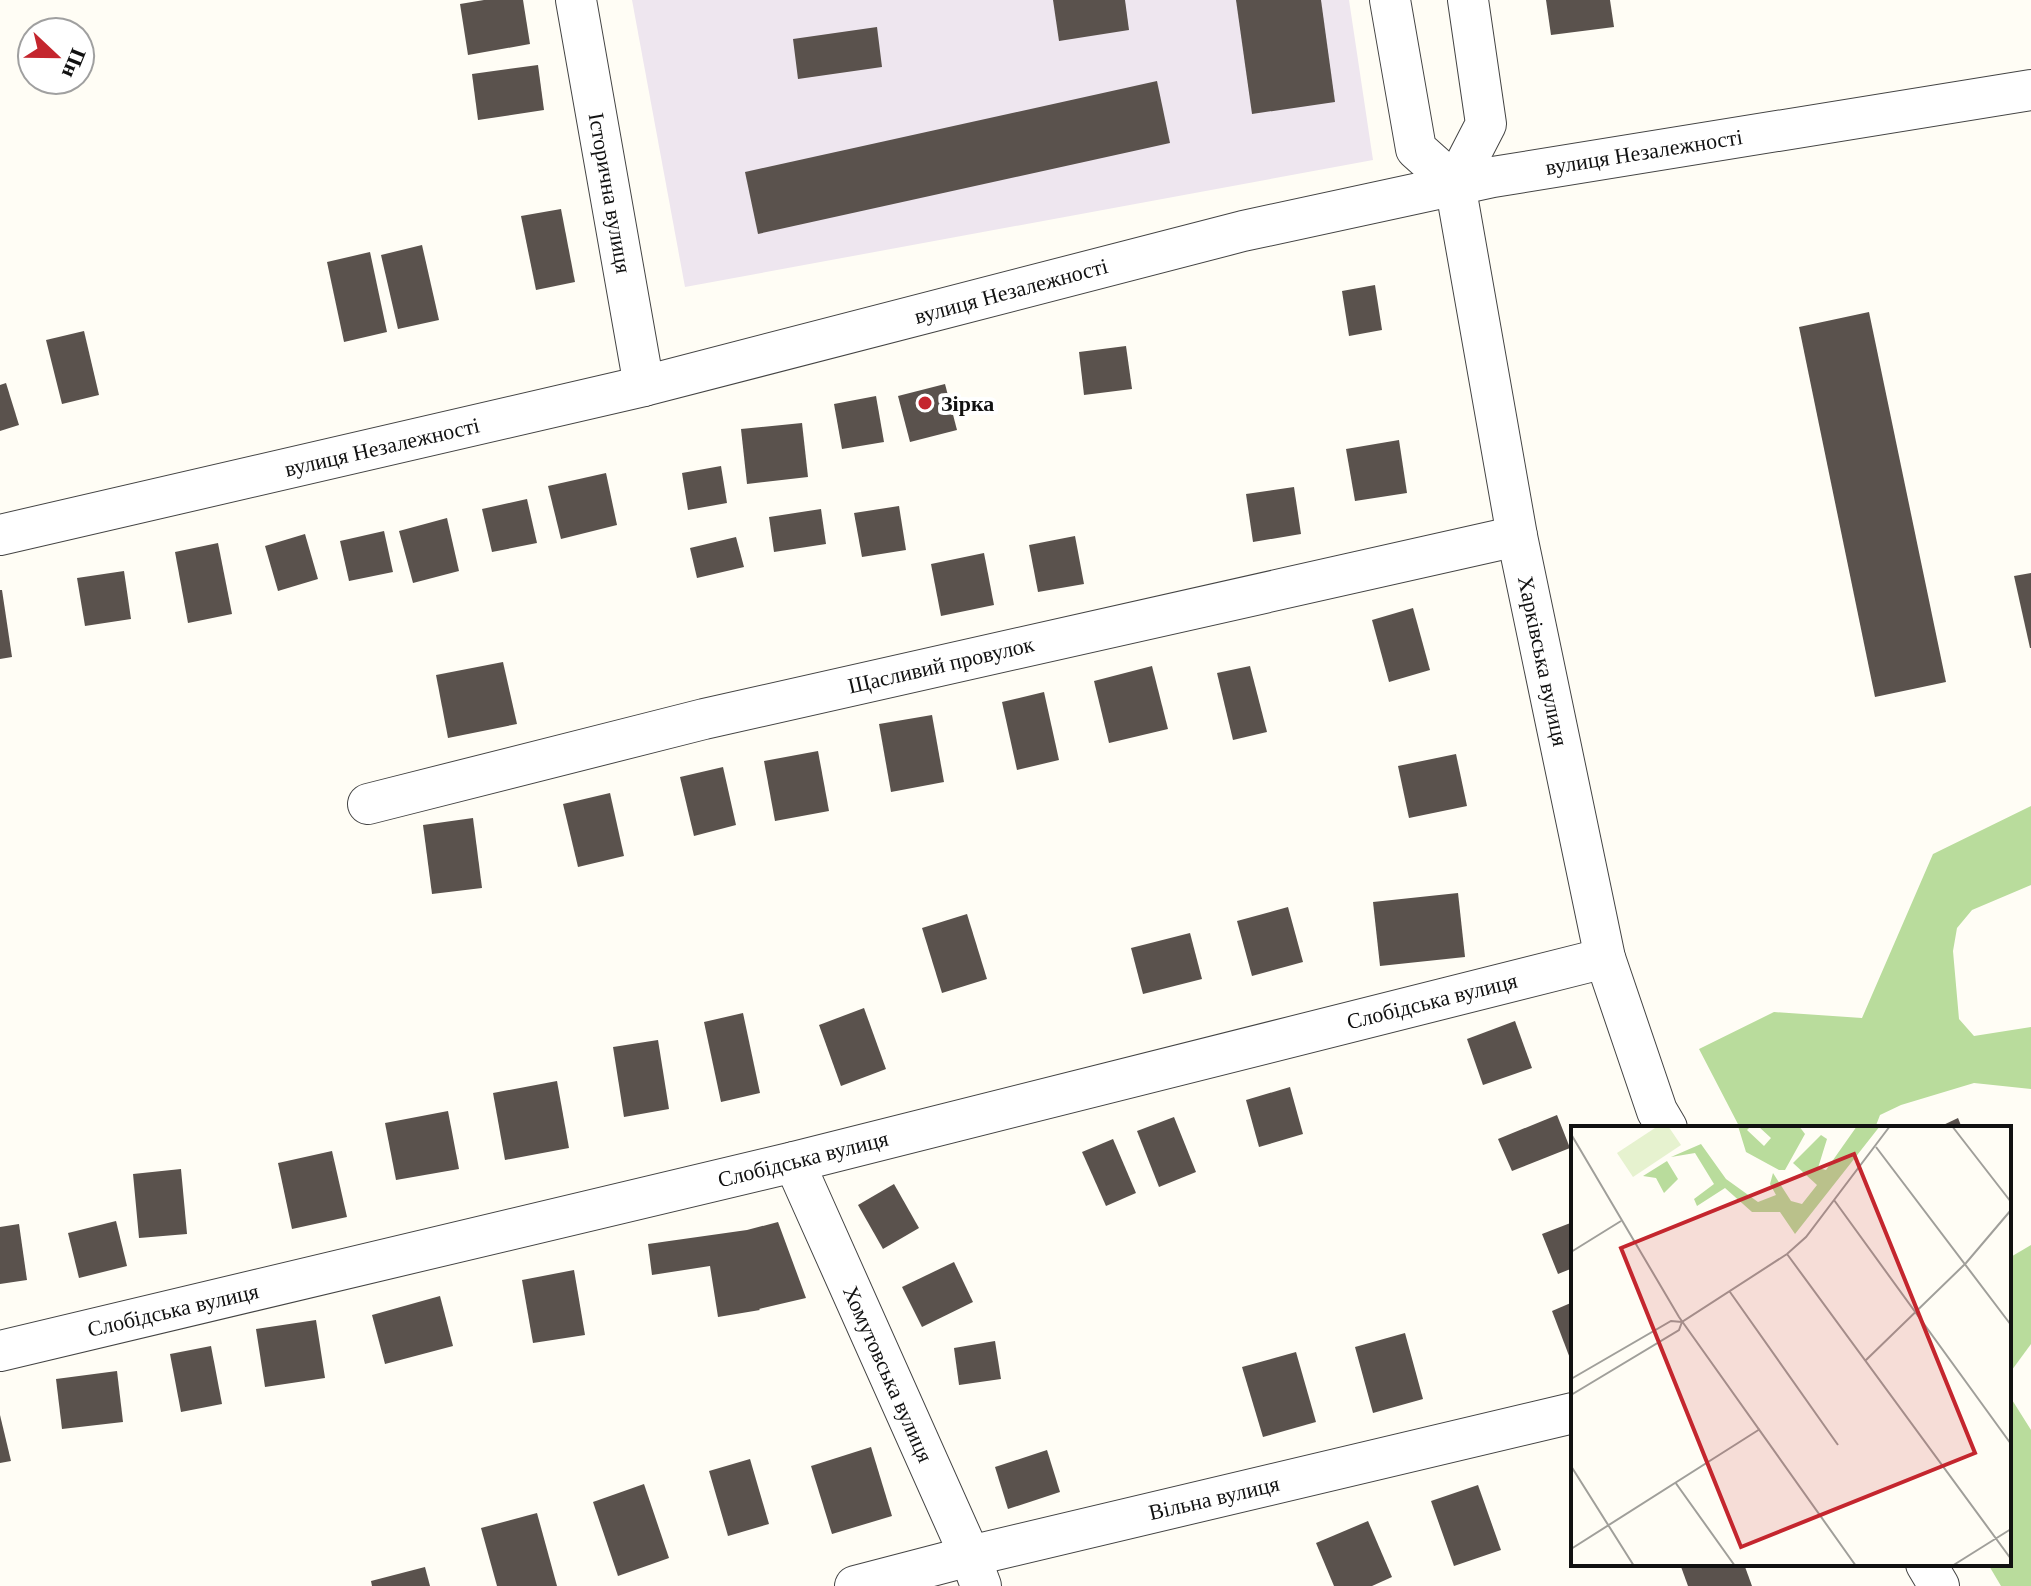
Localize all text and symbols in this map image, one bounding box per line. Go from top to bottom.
north arrow [16,16,96,96]
text: Пн [57,45,91,82]
street label: Історична вулиця [584,111,636,275]
street label: вулиця Незалежності [1544,124,1744,180]
street label: вулиця Незалежності [912,253,1110,329]
place label: Зірка [941,391,994,416]
marker: Зірка [916,394,934,412]
street label: вулиця Незалежності [282,412,482,482]
street label: Харківська вулиця [1513,574,1573,748]
street label: Щасливий провулок [846,631,1037,699]
street label: Слобідська вулиця [1344,968,1520,1034]
street label: Слобідська вулиця [715,1126,891,1192]
inset map [1571,1126,2011,1566]
street label: Слобідська вулиця [85,1278,261,1342]
street label: Хомутовська вулиця [838,1282,938,1466]
street label: Вільна вулиця [1146,1471,1282,1525]

